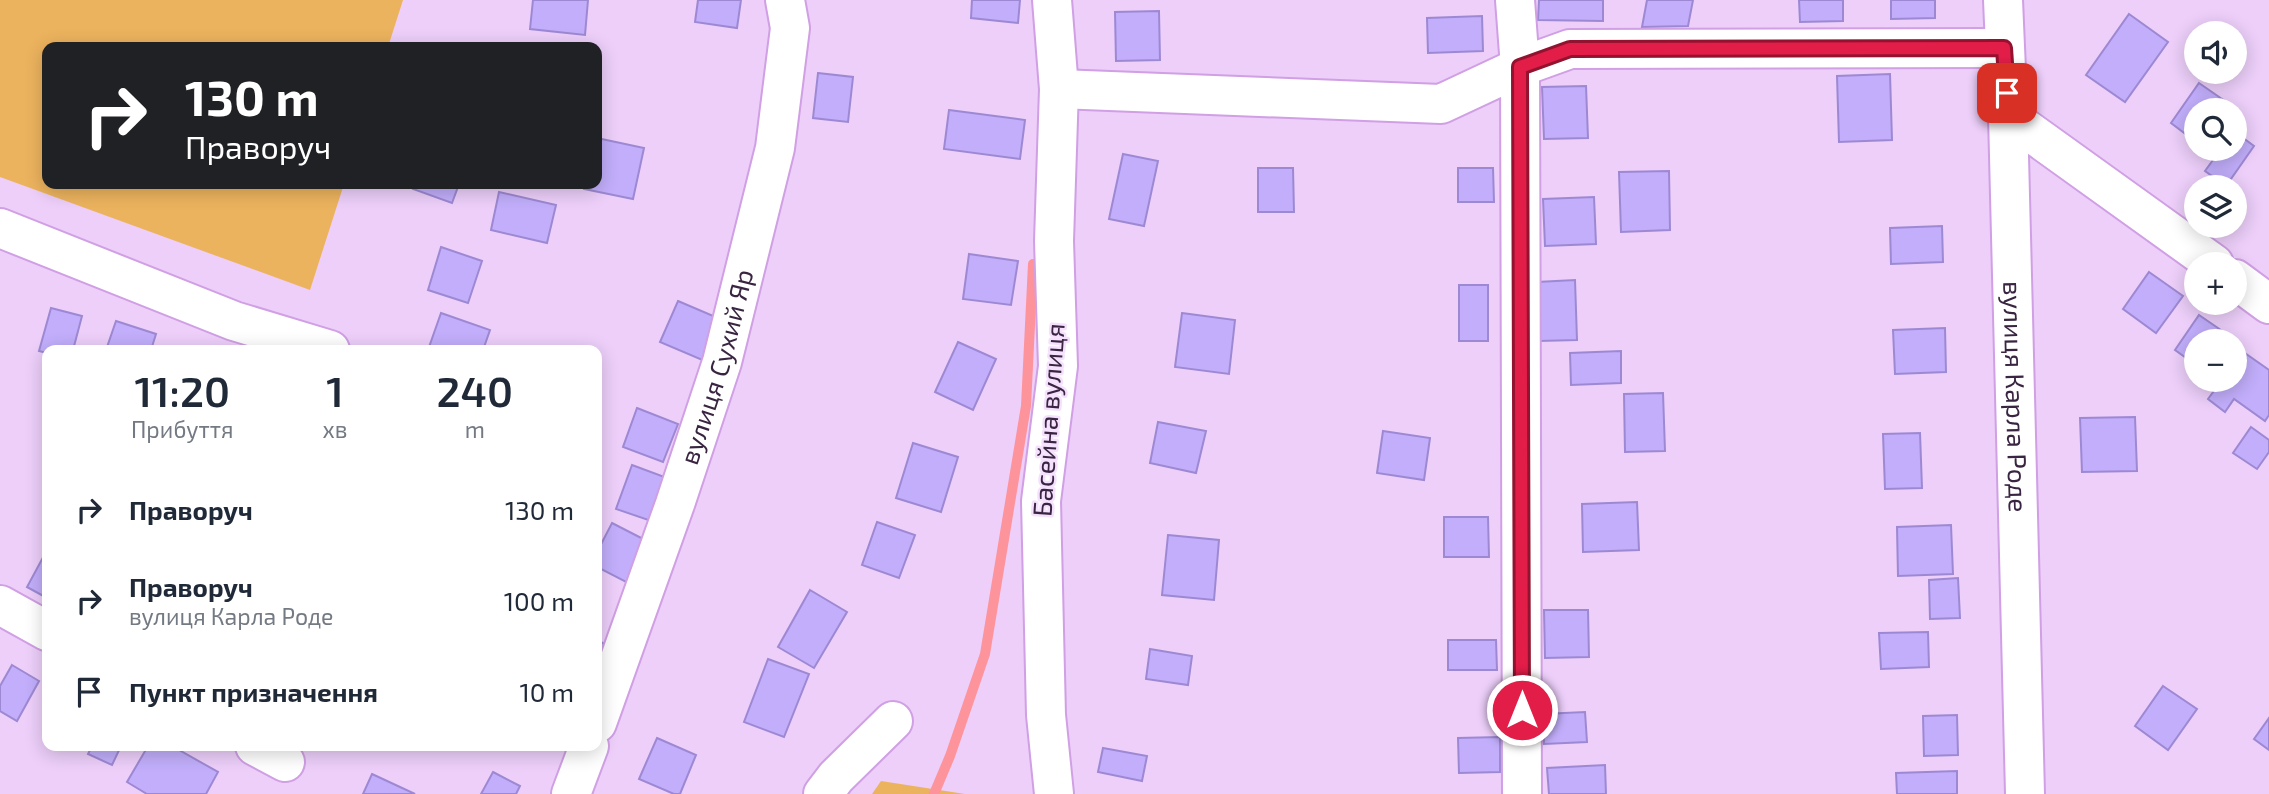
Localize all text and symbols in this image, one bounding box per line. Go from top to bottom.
map controls [2184,21,2247,392]
button: sound [2184,21,2247,84]
pin [1977,63,2037,123]
text: 130 m [185,67,319,126]
icon: right [70,70,161,161]
icon: arrive [1988,74,2026,112]
button: search [2184,98,2247,161]
text: Праворуч [185,127,331,165]
button: layers [2184,175,2247,238]
button: + [2184,252,2247,315]
street label: вулиця Сухий Яр [672,266,758,468]
street label: вулиця Карла Роде [1998,281,2035,513]
street label: Басейна вулиця [1025,322,1071,518]
button: − [2184,329,2247,392]
text: 11:20 [134,365,230,415]
text: 1 [326,365,344,415]
text: 240 [437,365,513,415]
text: Прибуття [131,415,234,443]
text: хв [323,415,348,443]
text: m [465,415,485,443]
icon: right [70,491,108,529]
text: Праворуч [129,494,253,525]
text: 130 m [505,494,574,525]
text: Праворуч [129,571,253,602]
icon: right [70,582,108,620]
text: 100 m [504,585,574,616]
text: вулиця Карла Роде [129,602,334,630]
icon: arrive [70,673,108,711]
position arrow [1485,673,1559,747]
text: Пункт призначення [129,676,378,707]
text: 10 m [519,676,574,707]

